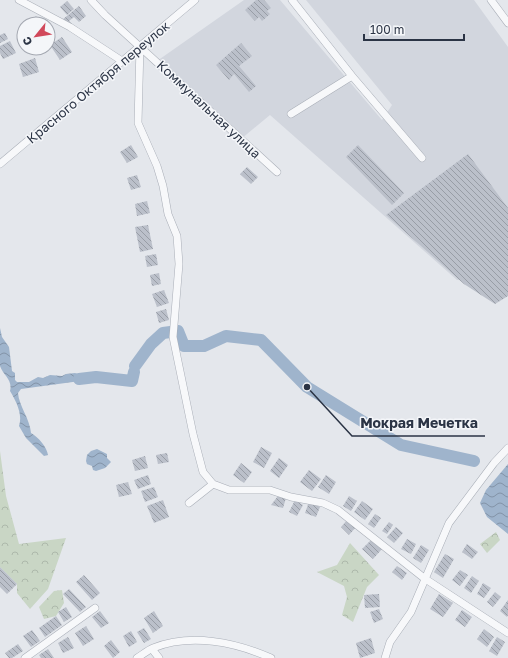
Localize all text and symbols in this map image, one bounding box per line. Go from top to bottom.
north arrow [16,16,56,56]
scale bar [364,16,464,42]
street label: Красного Октября переулок [23,17,173,147]
text: 100 m [370,22,404,37]
text: С [19,34,34,48]
street label: Коммунальная улица [154,57,264,161]
callout: Мокрая Мечетка [352,410,485,436]
text: Мокрая Мечетка [360,414,478,431]

